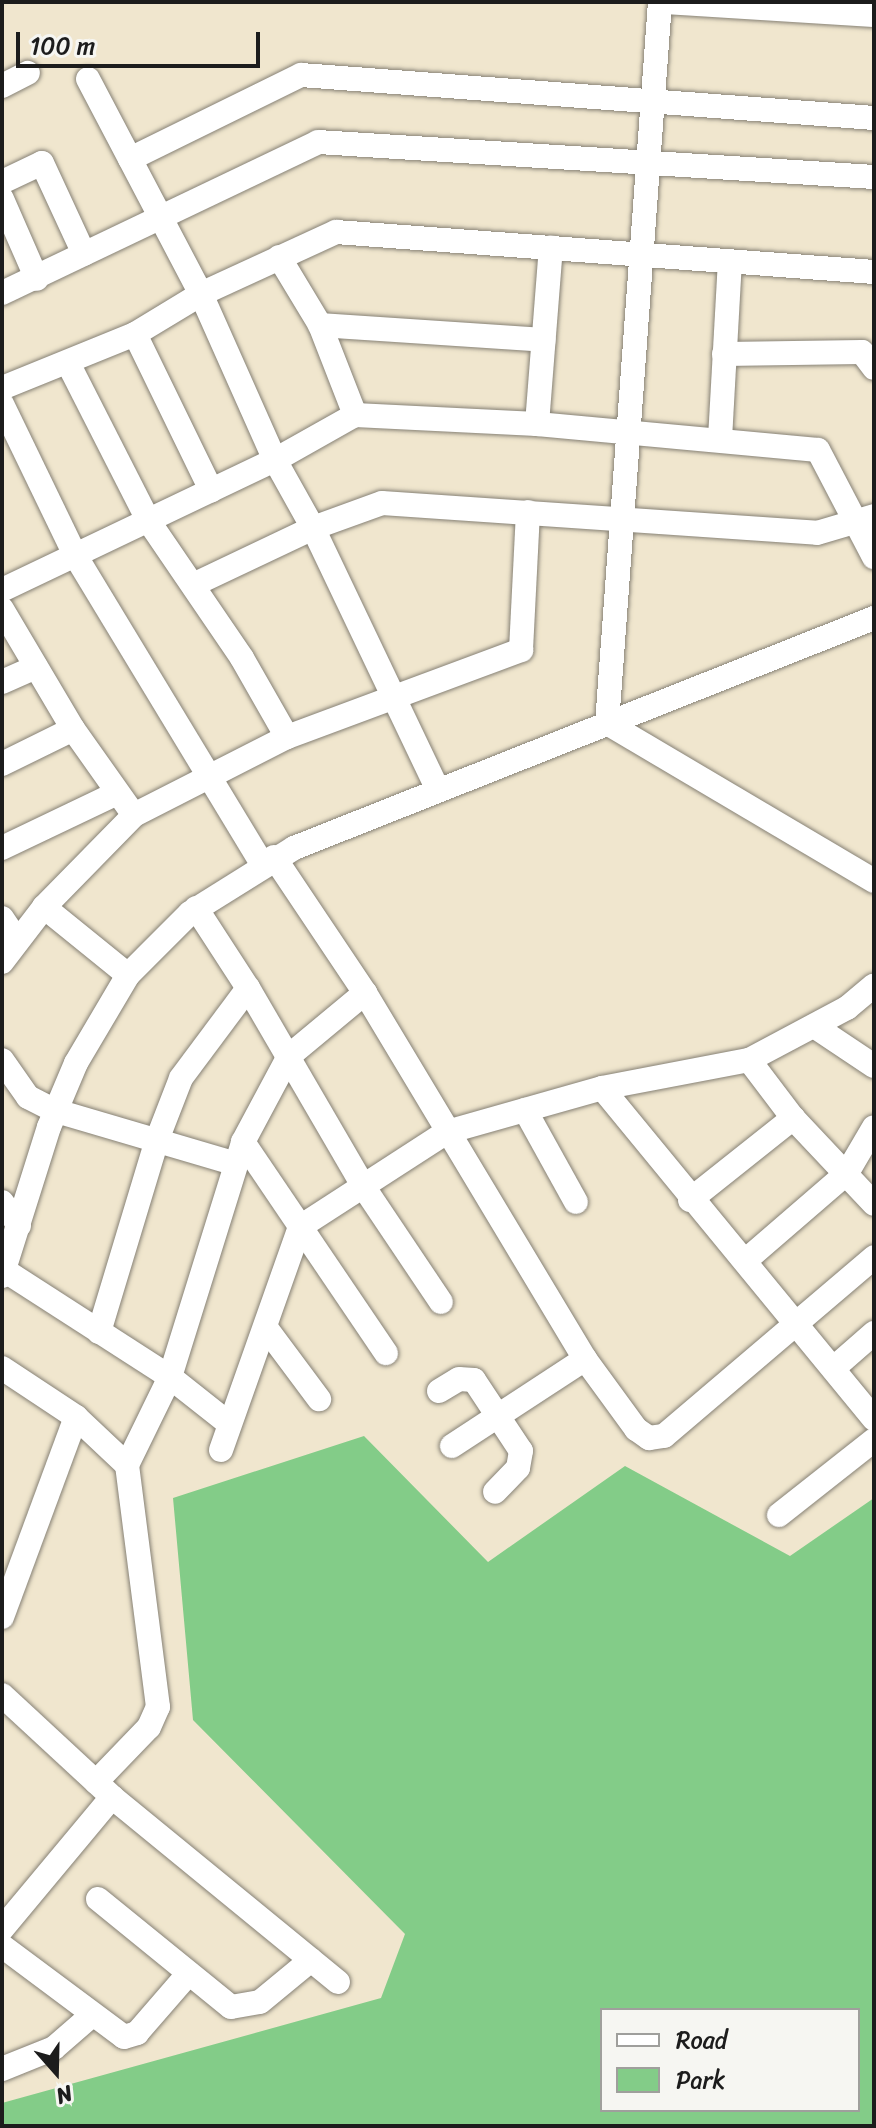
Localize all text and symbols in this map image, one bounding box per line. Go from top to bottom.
scale bar [20,16,264,66]
text: 100 m [30,25,95,67]
legend [600,2008,860,2112]
text: Road [676,2019,727,2061]
north arrow [16,2032,96,2112]
text: Park [676,2059,725,2101]
text: N [51,2074,78,2116]

